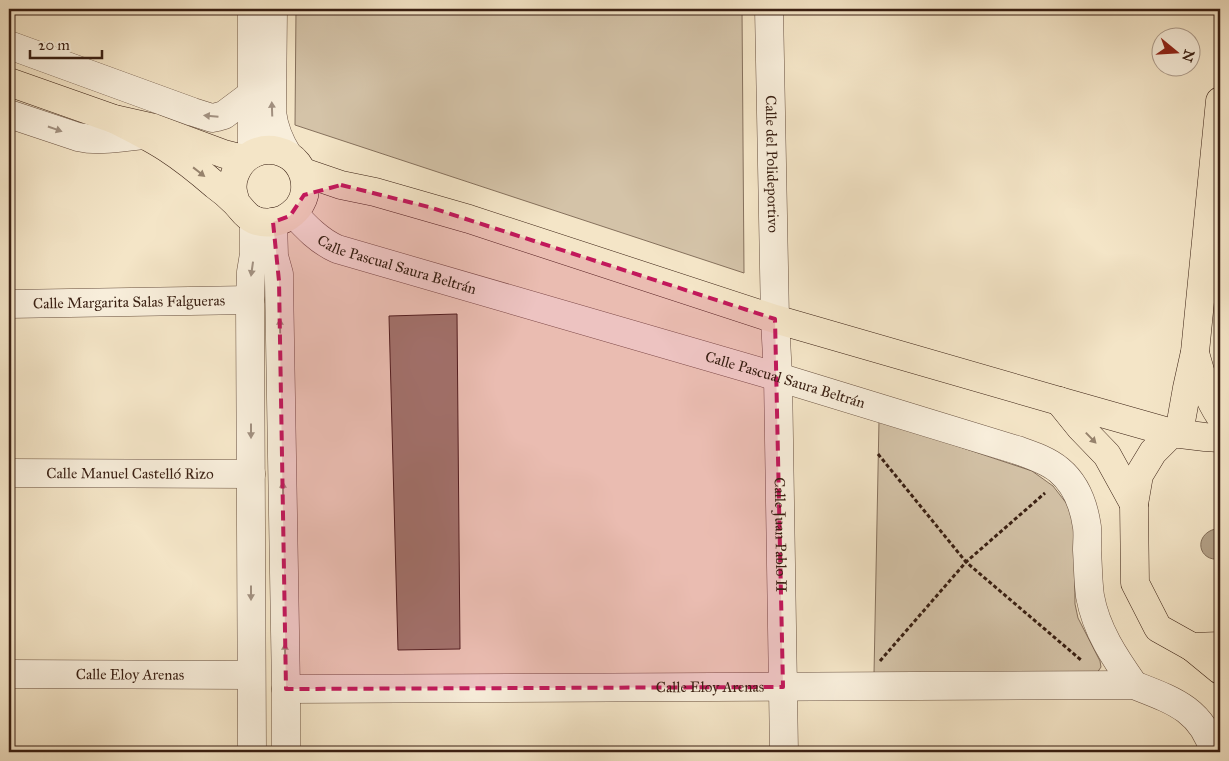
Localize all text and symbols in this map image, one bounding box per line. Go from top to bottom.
scale bar [30,28,102,60]
north arrow [1152,28,1202,78]
text: 20 m [38,36,70,54]
text: N [1178,48,1198,64]
street label: Calle del Polideportivo [762,95,782,233]
one-way arrow [268,101,276,117]
one-way arrow [202,111,218,119]
one-way arrow [48,125,63,133]
one-way arrow [193,167,206,178]
street label: Calle Pascual Saura Beltrán [314,231,479,298]
one-way arrow [248,261,256,277]
street label: Calle Margarita Salas Falgueras [33,291,225,313]
one-way arrow [276,318,284,334]
street label: Calle Pascual Saura Beltrán [703,347,867,412]
one-way arrow [247,423,255,439]
one-way arrow [1085,432,1097,444]
street label: Calle Manuel Castelló Rizo [46,464,214,483]
street label: Calle Juan Pablo II [770,477,790,593]
one-way arrow [278,480,286,496]
one-way arrow [247,586,255,602]
one-way arrow [281,643,289,659]
street label: Calle Eloy Arenas [76,665,184,684]
street label: Calle Eloy Arenas [656,678,764,696]

